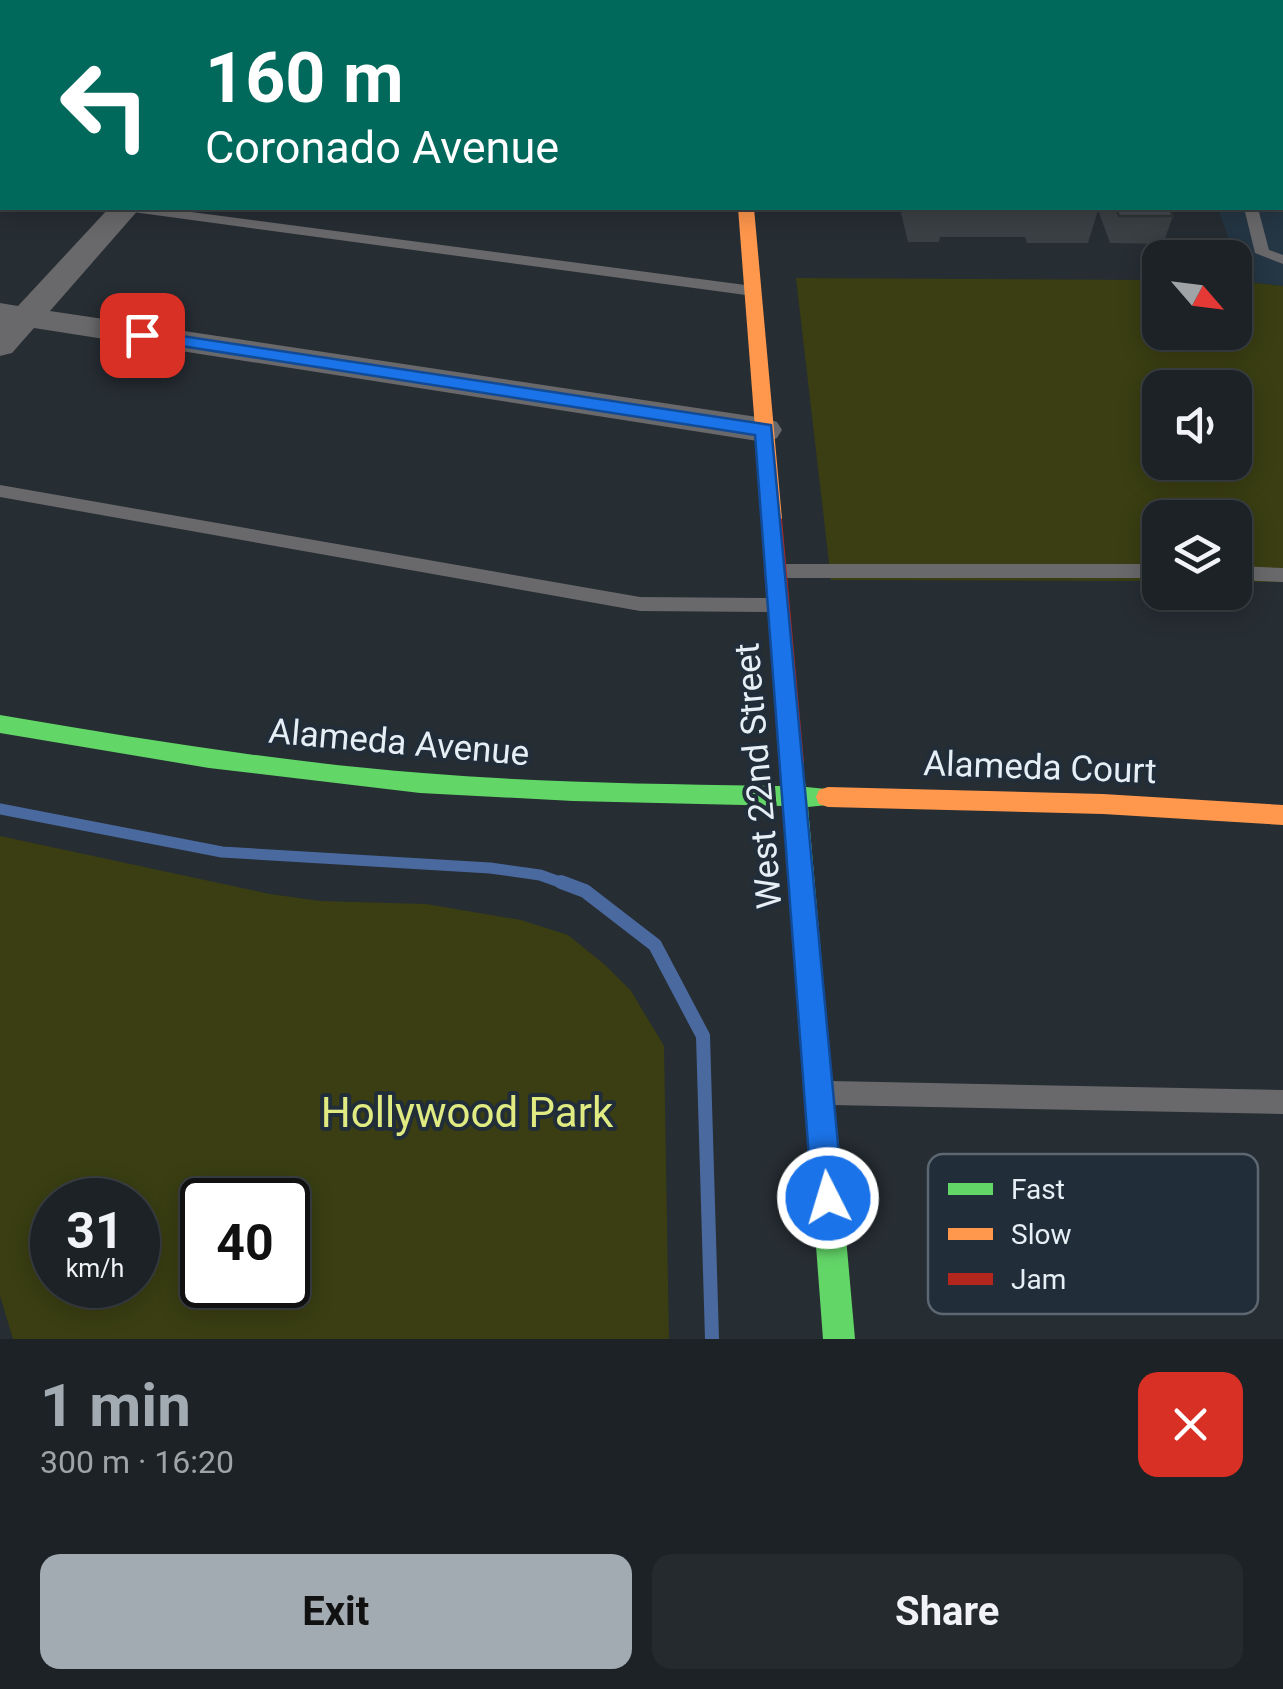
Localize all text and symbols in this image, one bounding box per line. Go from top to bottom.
text: 160 m [205,37,404,119]
icon: left [40,40,170,170]
text: Coronado Avenue [205,121,559,174]
north arrow [1142,240,1252,350]
map controls [1142,240,1252,610]
pin [100,293,185,378]
icon: arrive [115,308,170,363]
button: sound [1142,370,1252,480]
button: layers [1142,500,1252,610]
street label: West 22nd Street [726,641,791,911]
street label: Alameda Avenue [267,711,531,774]
street label: Alameda Court [923,743,1157,792]
park label: Hollywood Park [321,1088,614,1137]
position arrow [776,1146,880,1250]
legend [928,1154,1258,1314]
text: Fast [1011,1173,1065,1206]
speed limit sign: 40 [180,1178,310,1308]
text: 31 [66,1202,124,1260]
text: Slow [1011,1218,1071,1251]
text: km/h [66,1254,124,1283]
text: Jam [1011,1263,1066,1296]
text: 1 min [40,1370,191,1441]
button: close [1138,1372,1243,1477]
text: 300 m · 16:20 [40,1443,234,1481]
button: Exit [40,1554,632,1669]
button: Share [652,1554,1243,1669]

